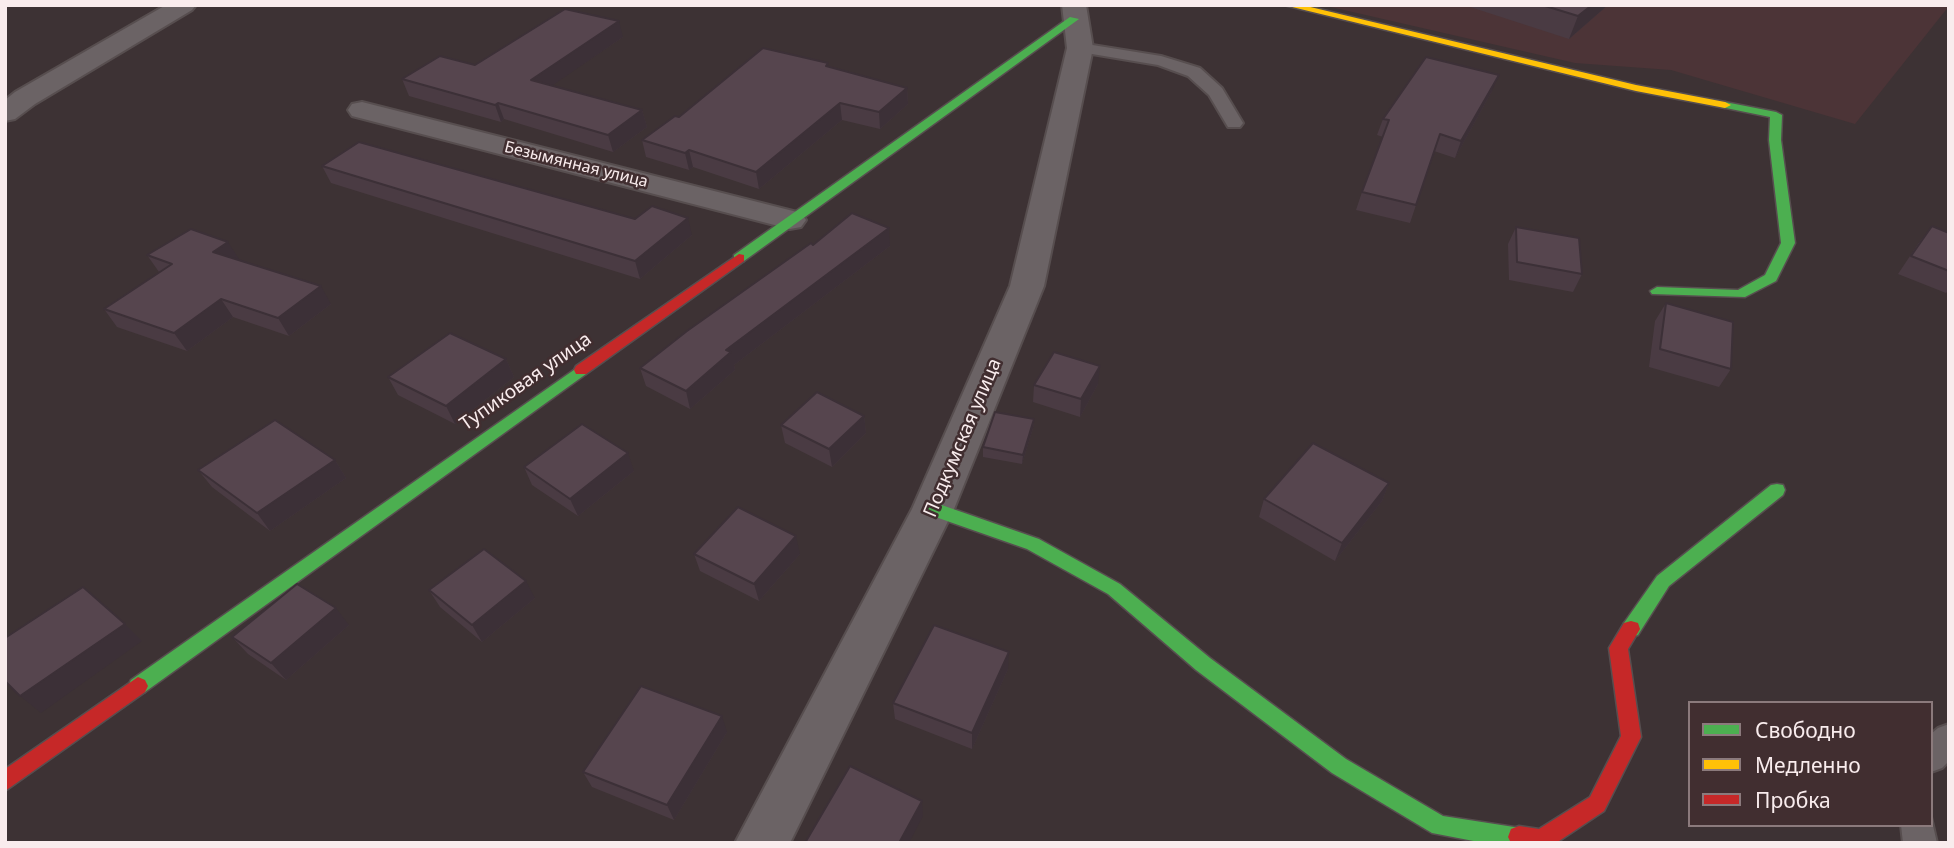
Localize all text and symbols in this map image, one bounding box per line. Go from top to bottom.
street label: Безымянная улица [502,138,650,192]
street label: Тупиковая улица [456,328,596,436]
street label: Подкумская улица [919,355,1007,521]
legend [1688,701,1933,827]
text: Свободно [1755,716,1856,744]
text: Медленно [1755,751,1861,779]
text: Пробка [1755,786,1831,814]

